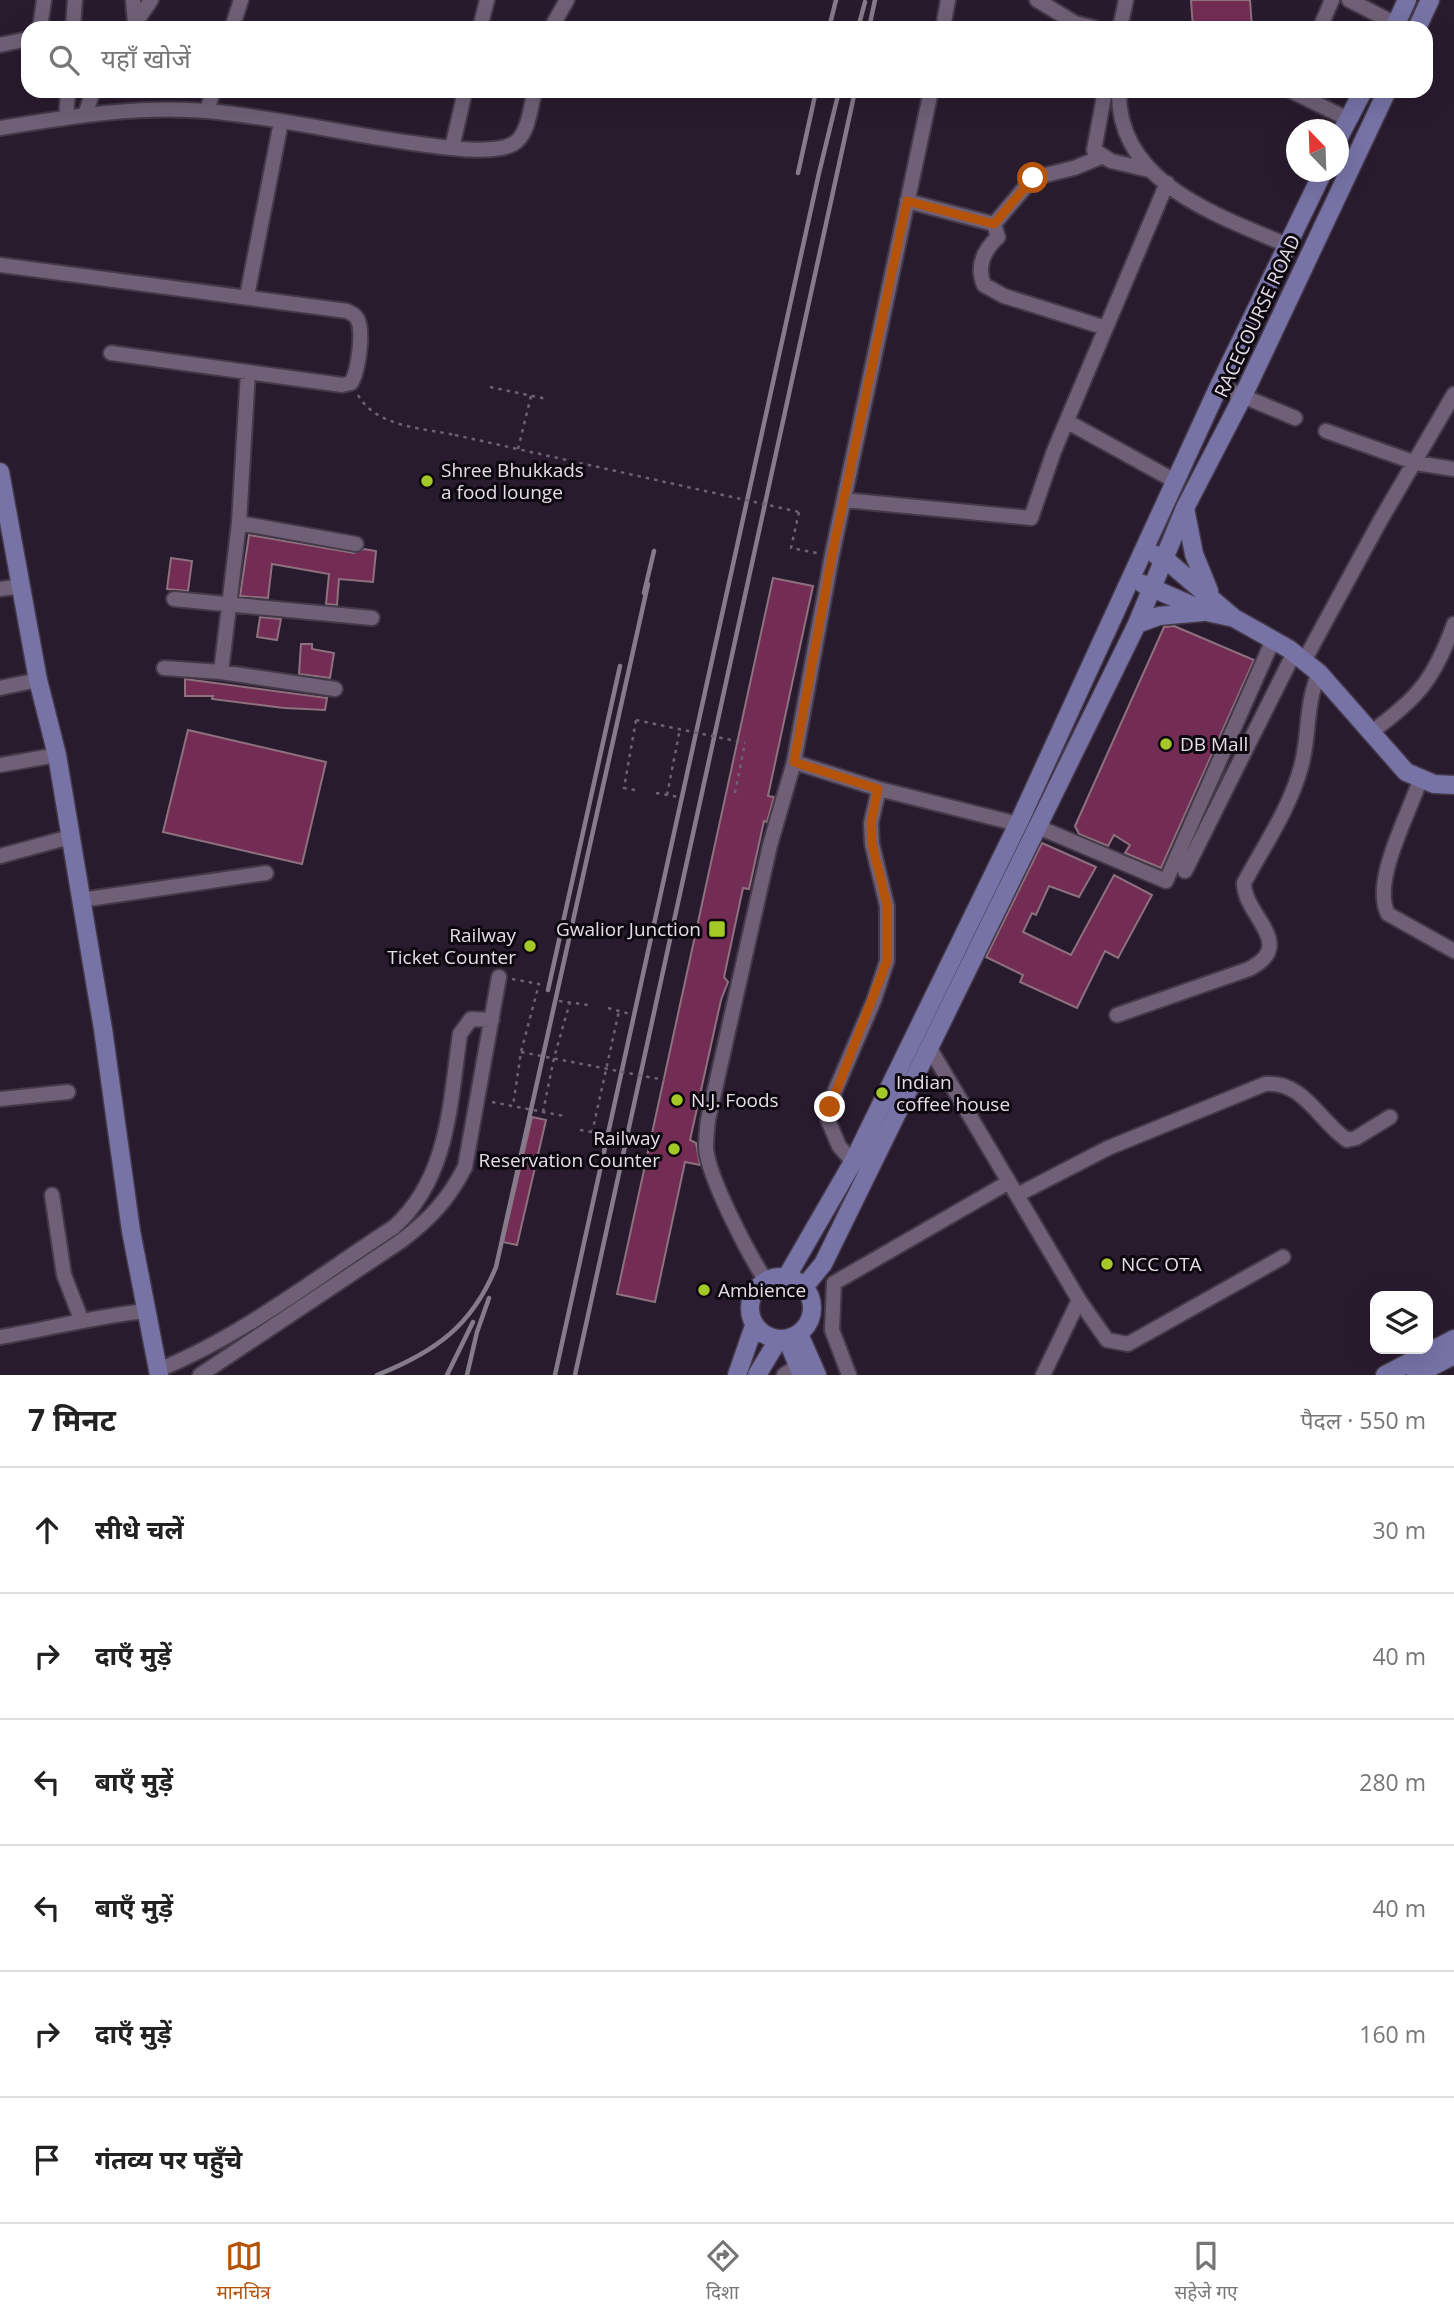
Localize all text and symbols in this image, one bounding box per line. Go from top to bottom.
search box [21,21,1433,98]
text: यहाँ खोजें [101,40,191,76]
icon: search [45,41,83,79]
north arrow [1286,119,1349,182]
route start [1017,162,1048,193]
street label: RACECOURSE ROAD [1208,230,1306,402]
place label: Shree Bhukkads a food lounge [441,457,584,505]
marker: Shree Bhukkads a food lounge [419,473,435,489]
place label: DB Mall [1180,731,1248,757]
marker: DB Mall [1158,736,1174,752]
place label: Gwalior Junction [556,916,701,942]
marker: Gwalior Junction [707,919,727,939]
place label: Railway Ticket Counter [387,922,516,970]
marker: Railway Ticket Counter [522,938,538,954]
place label: Indian coffee house [896,1069,1010,1117]
marker: Indian coffee house [874,1085,890,1101]
place label: N.J. Foods [691,1087,779,1113]
route end [814,1091,845,1122]
marker: N.J. Foods [669,1092,685,1108]
place label: Railway Reservation Counter [479,1125,660,1173]
marker: Railway Reservation Counter [666,1141,682,1157]
place label: NCC OTA [1121,1251,1201,1277]
marker: NCC OTA [1099,1256,1115,1272]
place label: Ambience [718,1277,806,1303]
marker: Ambience [696,1282,712,1298]
map controls [1370,1291,1433,1354]
button: layers [1370,1291,1433,1354]
text: 7 मिनट [28,1399,116,1440]
text: पैदल · 550 m [1300,1404,1426,1436]
icon: ahead [28,1511,66,1549]
text: सीधे चलें [95,1511,184,1547]
text: 30 m [1372,1514,1426,1546]
icon: right [28,1637,66,1675]
text: दाएँ मुड़ें [95,1637,172,1673]
text: 40 m [1372,1640,1426,1672]
icon: left [28,1763,66,1801]
text: बाएँ मुड़ें [95,1763,173,1799]
text: 280 m [1359,1766,1426,1798]
icon: left [28,1889,66,1927]
text: बाएँ मुड़ें [95,1889,173,1925]
text: 40 m [1372,1892,1426,1924]
icon: right [28,2015,66,2053]
text: दाएँ मुड़ें [95,2015,172,2051]
text: 160 m [1359,2018,1426,2050]
icon: arrive [28,2141,66,2179]
text: गंतव्य पर पहुँचे [95,2141,242,2177]
tab: मानचित्र [216,2237,271,2307]
tab: दिशा [704,2237,742,2307]
tab: सहेजे गए [1174,2237,1238,2307]

